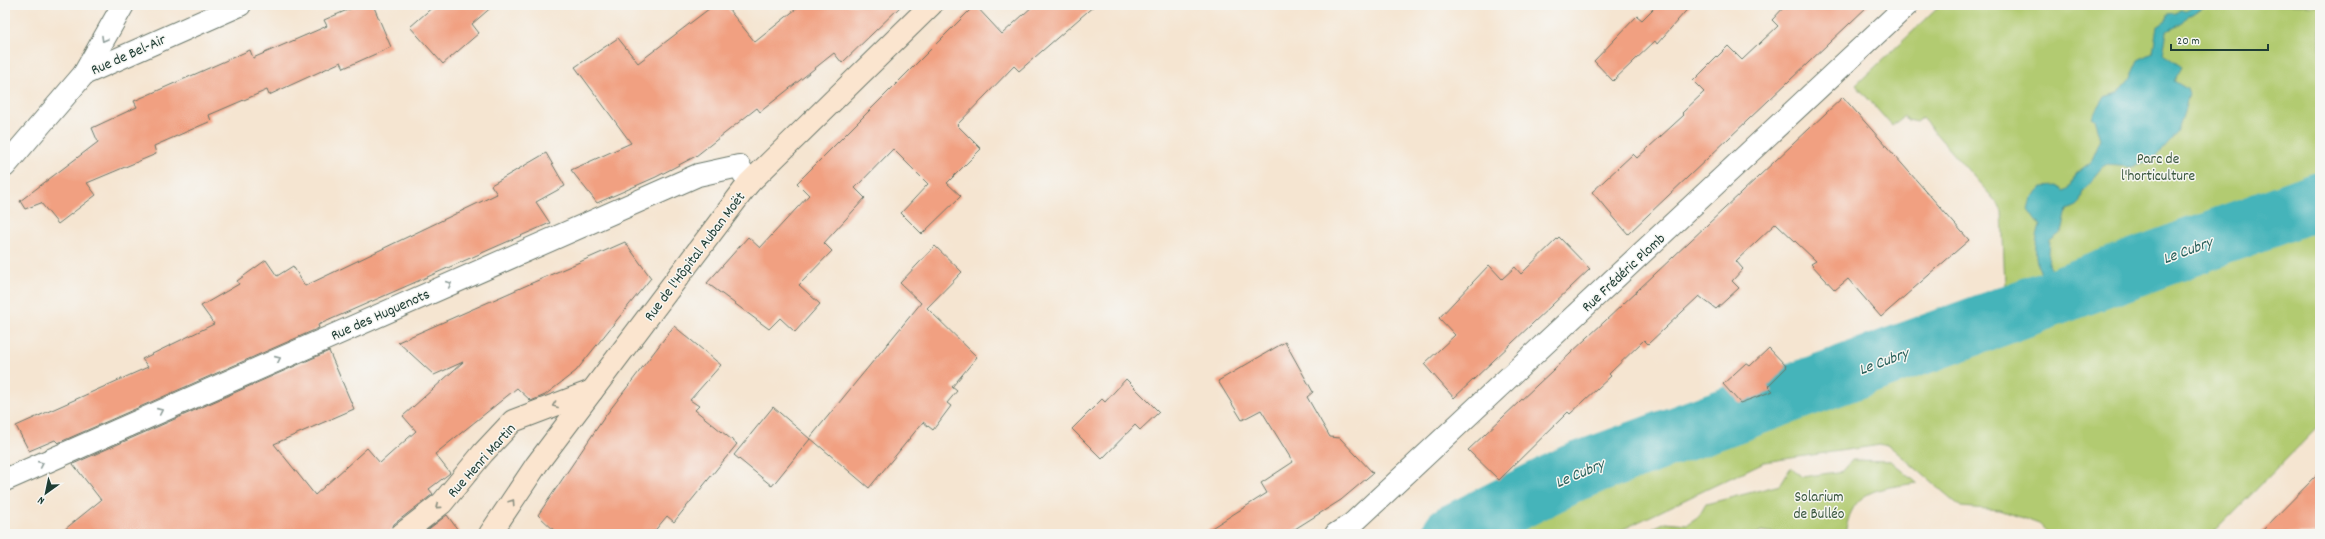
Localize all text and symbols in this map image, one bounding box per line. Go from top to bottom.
scale bar [2171,26,2268,52]
street label: Rue de Bel-Air [88,29,170,82]
text: 20 m [2177,33,2200,50]
one-way arrow [101,35,108,42]
park label: Parc de l'horticulture [2121,149,2195,188]
street label: Rue de l'Hôpital Auban Moët [640,188,752,327]
street label: Rue Frédéric Plomb [1577,229,1671,318]
water label: Le Cubry [2160,231,2218,271]
one-way arrow [444,281,452,289]
street label: Rue des Huguenots [328,284,434,348]
water label: Le Cubry [1856,342,1914,382]
one-way arrow [274,356,282,364]
one-way arrow [552,401,559,409]
one-way arrow [155,408,163,416]
street label: Rue Henri Martin [443,419,522,503]
water label: Le Cubry [1552,453,1610,495]
one-way arrow [36,461,44,469]
north arrow [26,473,66,513]
park label: Solarium de Bulléo [1794,487,1845,526]
text: N [35,491,48,508]
one-way arrow [507,499,515,506]
one-way arrow [436,501,443,508]

